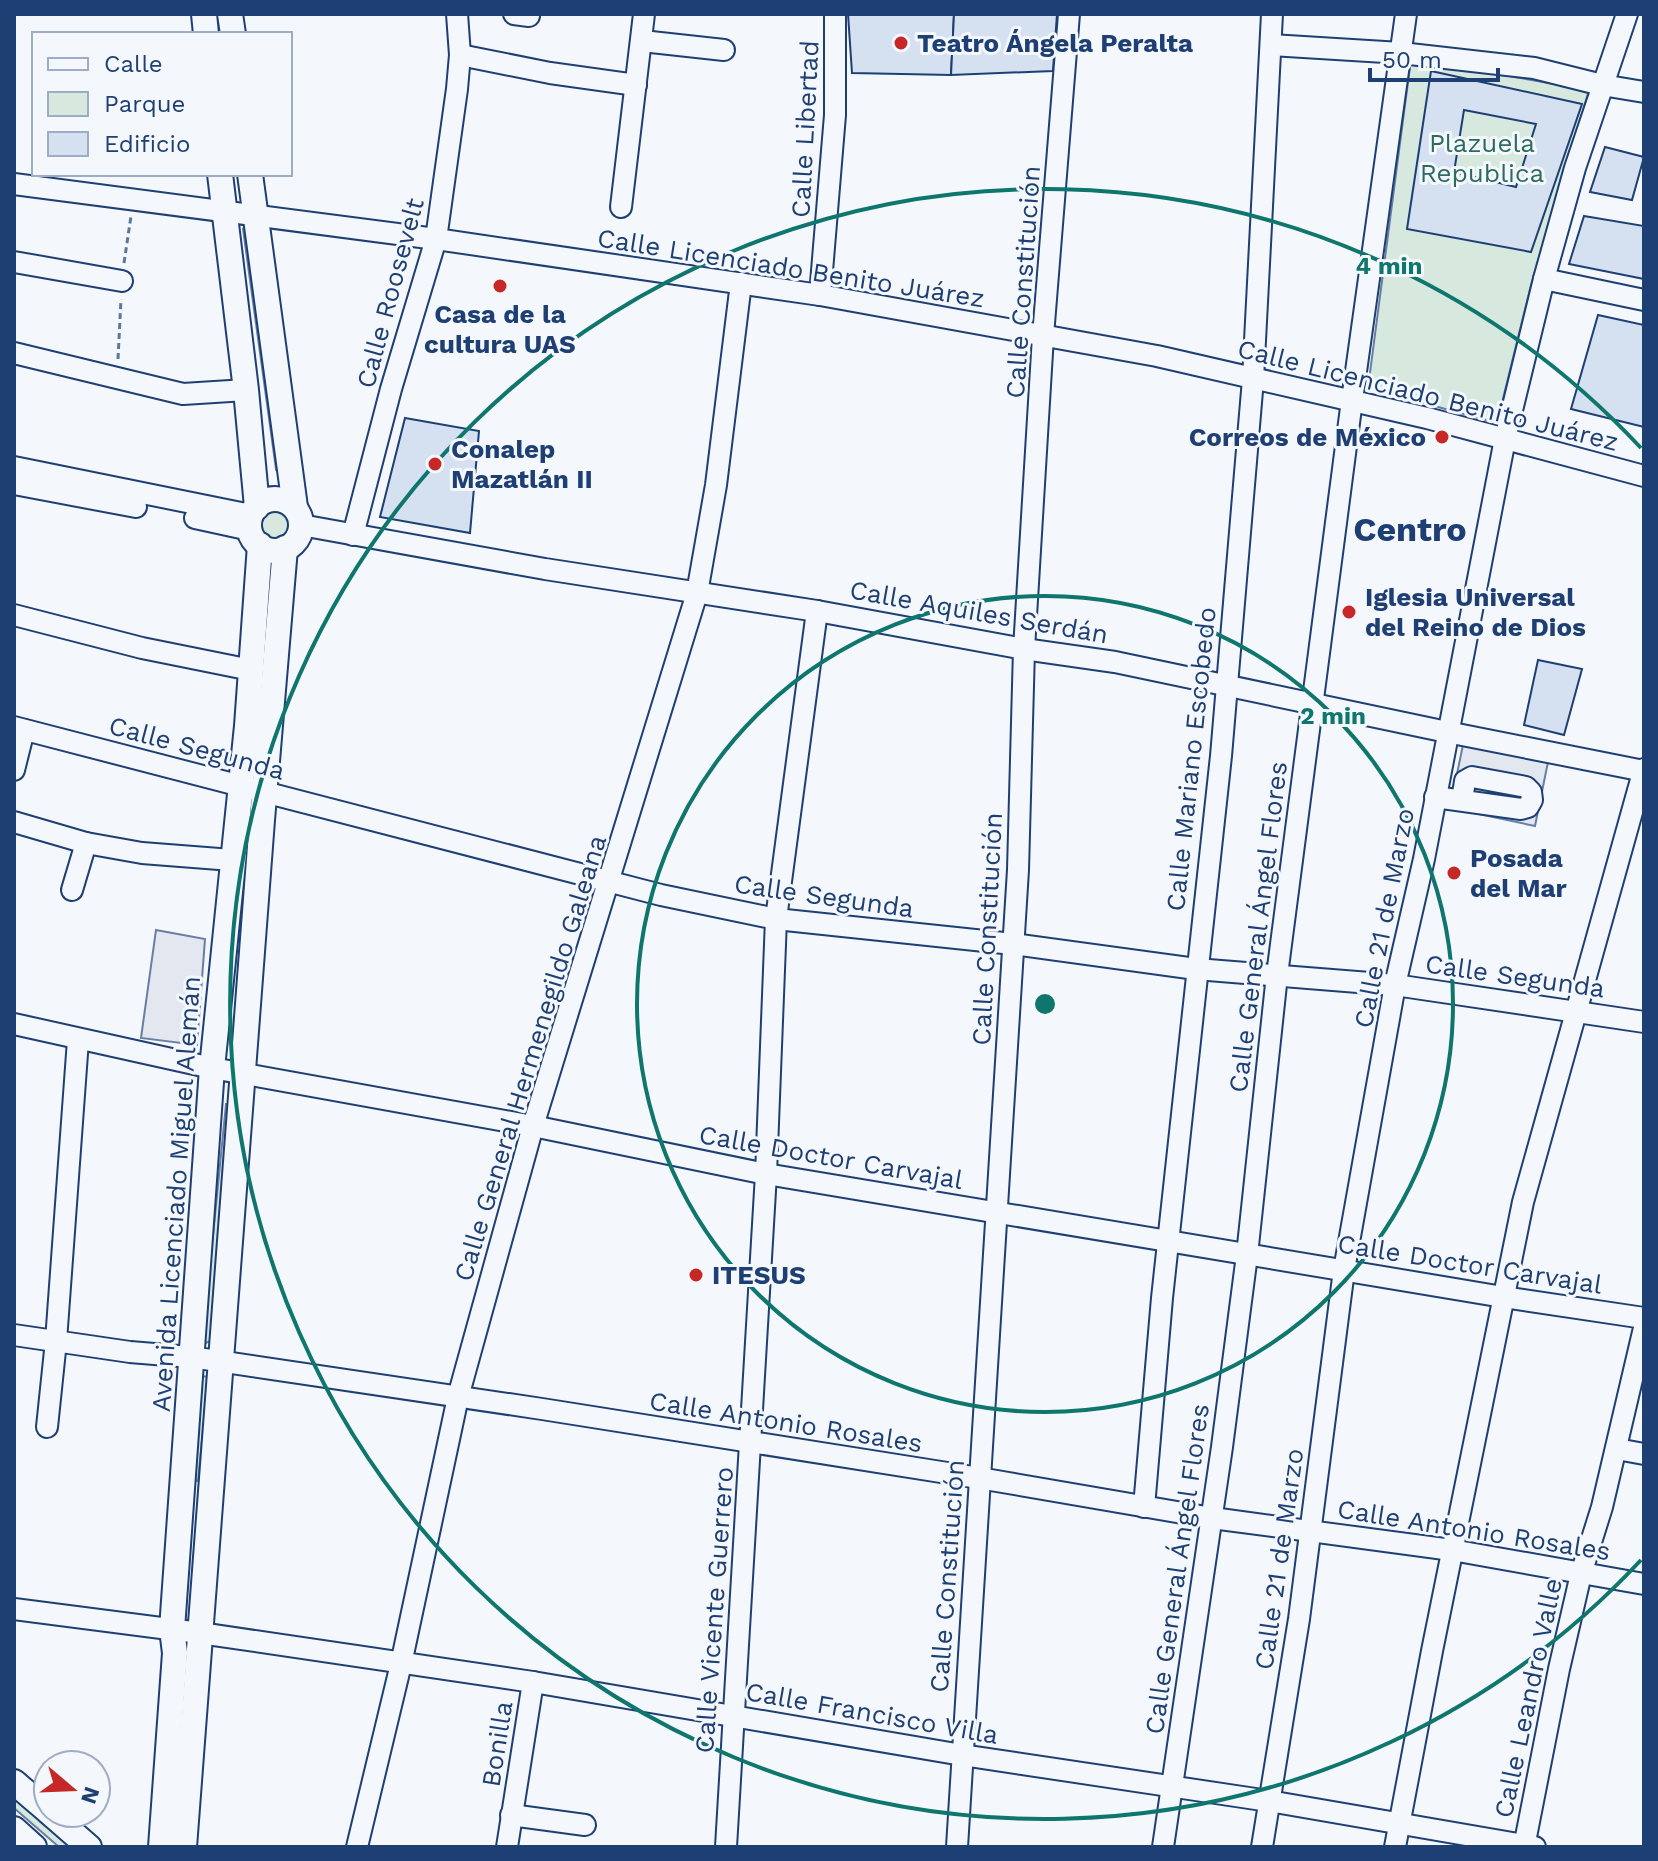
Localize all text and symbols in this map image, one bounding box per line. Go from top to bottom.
place label: Teatro Ángela Peralta [917,28,1193,58]
legend [32,32,292,176]
scale bar [1370,32,1498,82]
marker: Teatro Ángela Peralta [892,34,910,52]
street label: Calle Libertad [785,39,825,219]
text: 50 m [1382,46,1442,74]
text: Calle [104,50,163,78]
text: Parque [104,90,185,118]
park label: Plazuela Republica [1420,128,1545,188]
text: Edificio [104,130,190,158]
street label: Calle Constitución [1000,164,1046,400]
street label: Calle Roosevelt [350,195,430,391]
street label: Calle Licenciado Benito Juárez [595,223,987,313]
text: 4 min [1356,252,1422,280]
marker: Casa de la cultura UAS [491,277,509,295]
place label: Casa de la cultura UAS [424,299,576,359]
street label: Calle Licenciado Benito Juárez [1234,333,1622,457]
place label: Correos de México [1189,422,1426,452]
marker: Correos de México [1433,428,1451,446]
place label: Conalep Mazatlán II [451,434,593,494]
marker: Conalep Mazatlán II [426,455,444,473]
district label: Centro [1353,509,1467,549]
street label: Calle Aquiles Serdán [847,574,1111,650]
place label: Iglesia Universal del Reino de Dios [1365,582,1586,642]
marker: Iglesia Universal del Reino de Dios [1340,603,1358,621]
street label: Calle Mariano Escobedo [1160,605,1222,913]
text: 2 min [1300,702,1366,730]
street label: Calle Segunda [106,710,289,786]
street label: Calle General Ángel Flores [1223,760,1293,1094]
street label: Calle 21 de Marzo [1348,806,1420,1030]
street label: Calle Constitución [966,812,1008,1046]
street label: Calle General Hermenegildo Galeana [448,831,612,1285]
place label: Posada del Mar [1470,843,1568,903]
marker: Posada del Mar [1445,864,1463,882]
street label: Calle Segunda [732,869,916,923]
street label: Calle Segunda [1423,949,1607,1003]
street label: Avenida Licenciado Miguel Alemán [146,975,206,1413]
centre of rings [1031,990,1059,1018]
street label: Calle Doctor Carvajal [697,1119,965,1195]
street label: Calle Doctor Carvajal [1336,1228,1604,1300]
place label: ITESUS [712,1260,806,1290]
marker: ITESUS [687,1266,705,1284]
street label: Calle Antonio Rosales [647,1386,925,1458]
street label: Calle General Ángel Flores [1139,1402,1215,1736]
street label: Calle 21 de Marzo [1249,1446,1309,1672]
street label: Calle Constitución [924,1458,970,1694]
street label: Calle Vicente Guerrero [689,1466,739,1754]
street label: Calle Antonio Rosales [1335,1494,1613,1566]
street label: Calle Leandro Valle [1488,1575,1568,1821]
street label: Calle Francisco Villa [743,1676,1001,1750]
street label: Bonilla [475,1699,519,1789]
north arrow [32,1749,112,1829]
text: N [76,1784,105,1807]

